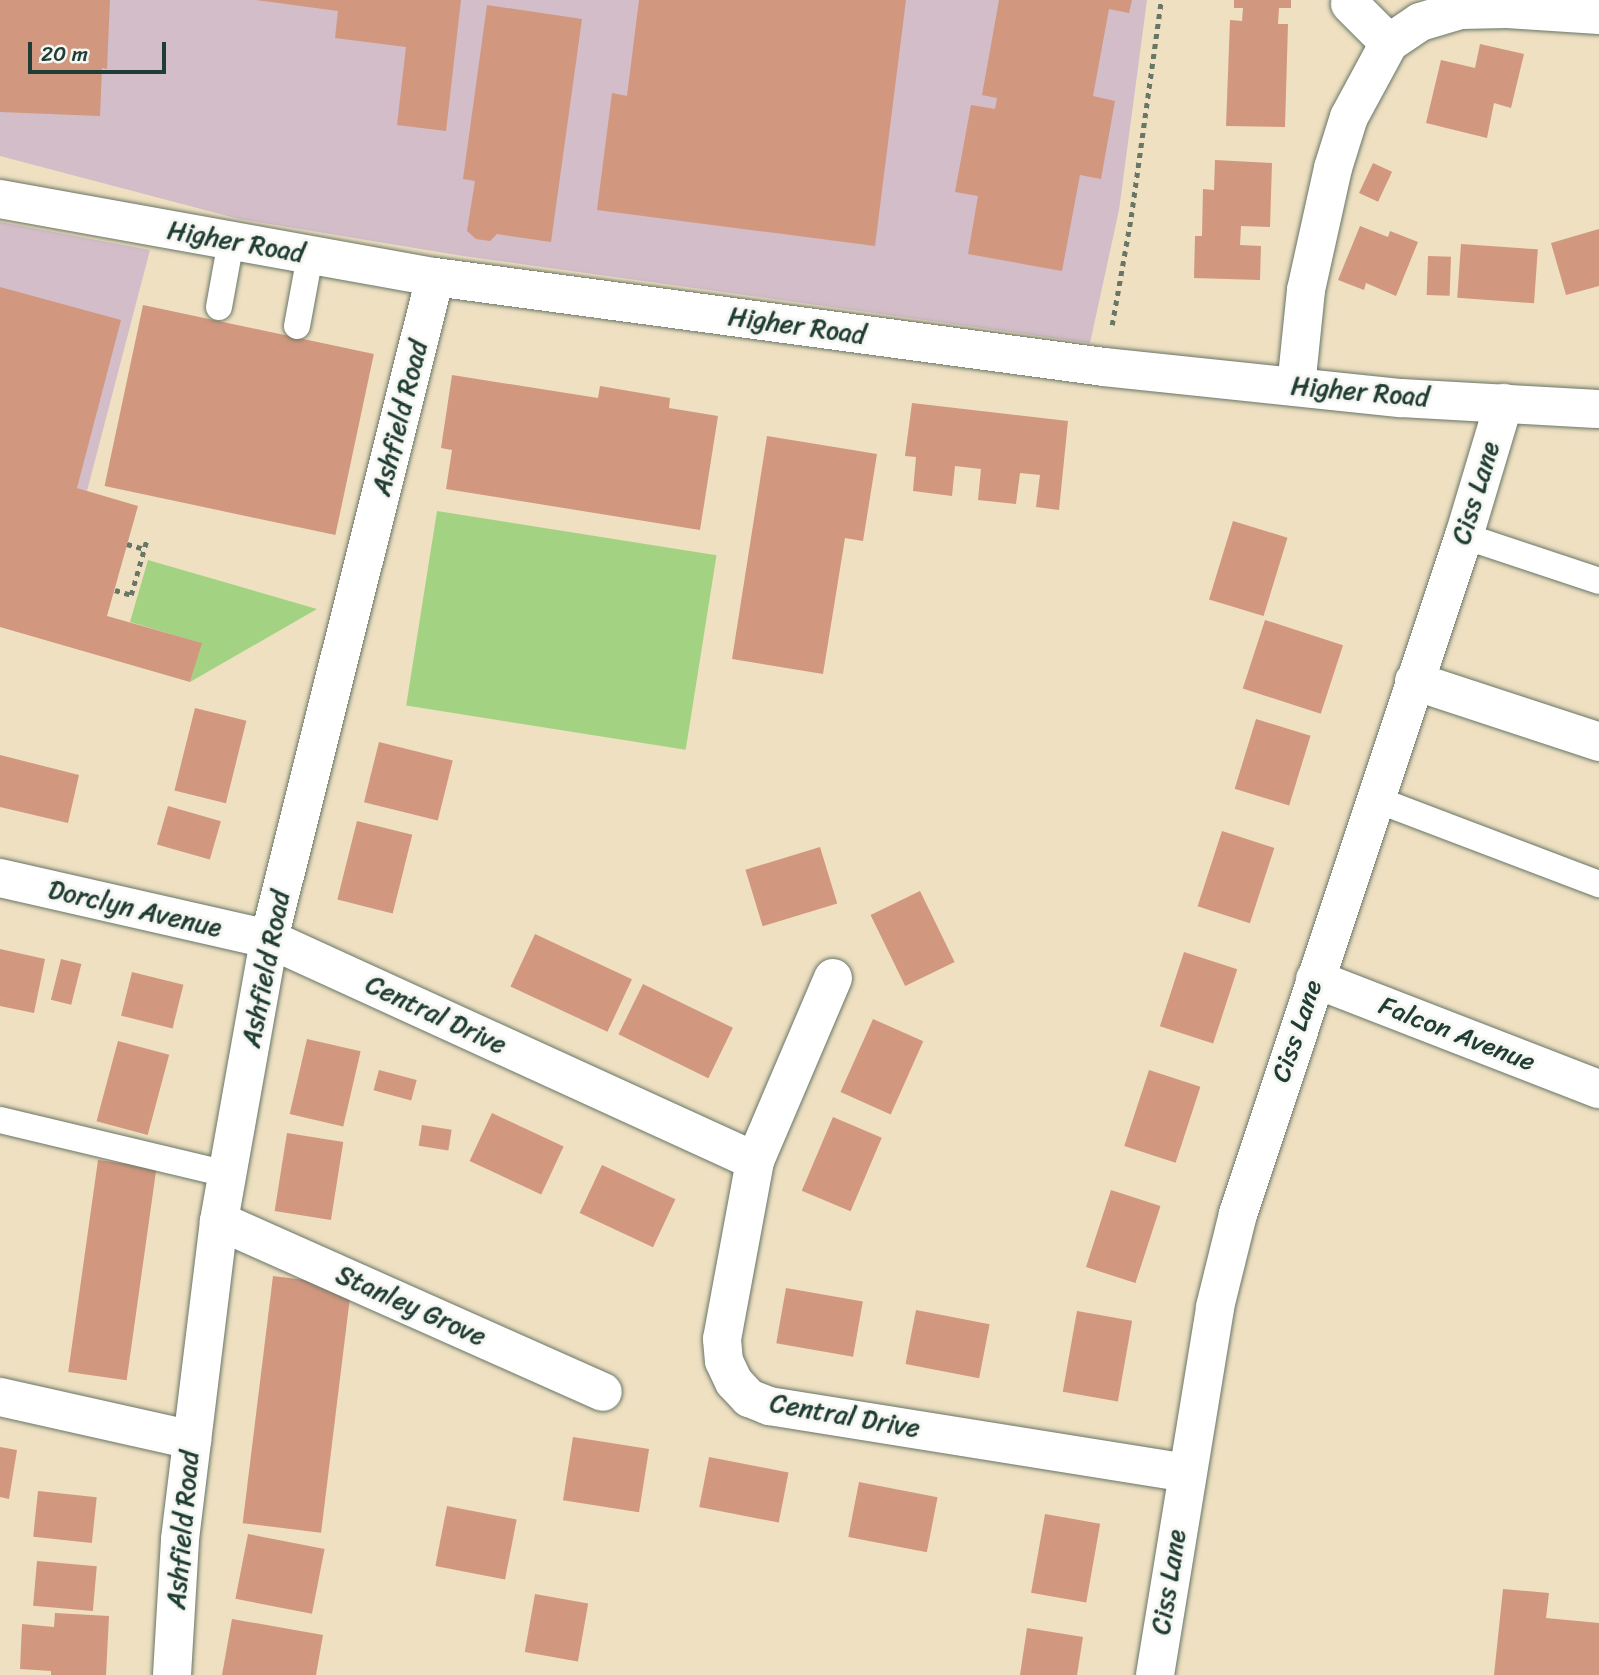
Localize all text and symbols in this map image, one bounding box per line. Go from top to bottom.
scale bar [32,28,170,72]
text: 20 m [41,35,88,73]
street label: Higher Road [165,215,307,269]
street label: Higher Road [726,301,868,351]
street label: Ashfield Road [366,337,434,499]
street label: Higher Road [1289,370,1431,414]
street label: Ciss Lane [1446,438,1506,548]
street label: Dorclyn Avenue [45,874,225,944]
street label: Ashfield Road [236,888,296,1050]
street label: Central Drive [361,969,511,1061]
street label: Ciss Lane [1265,976,1329,1086]
street label: Falcon Avenue [1375,990,1539,1078]
street label: Stanley Grove [331,1259,491,1353]
street label: Central Drive [768,1387,922,1445]
street label: Ashfield Road [161,1450,205,1610]
street label: Ciss Lane [1145,1527,1193,1637]

